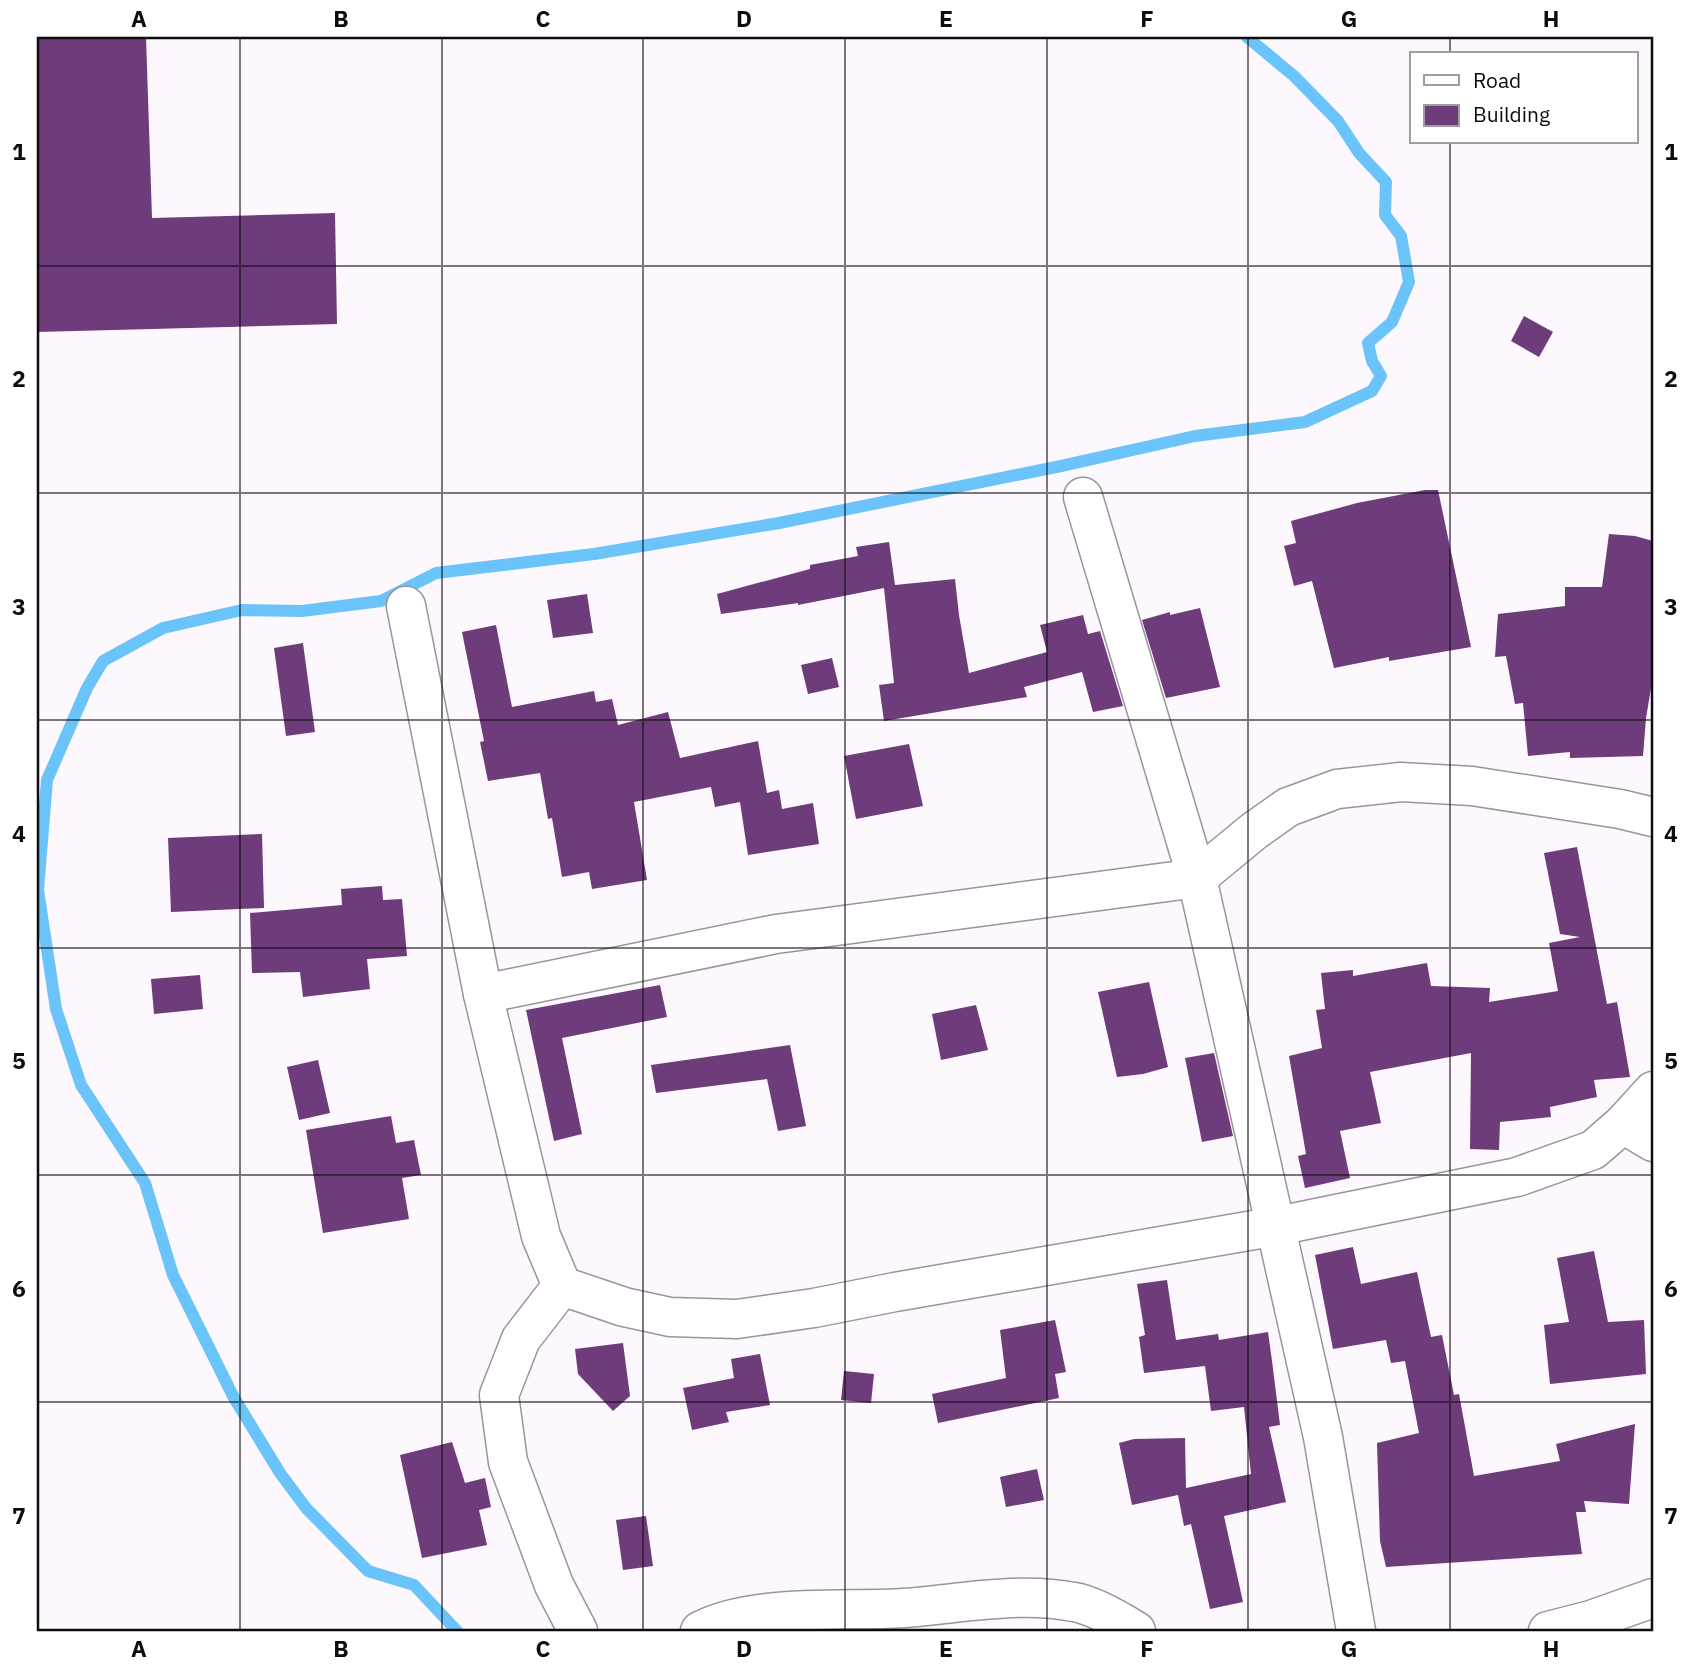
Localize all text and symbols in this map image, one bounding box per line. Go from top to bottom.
text: A [131,3,147,33]
text: B [333,3,349,33]
text: C [536,3,551,33]
text: D [736,3,752,33]
text: E [939,3,953,33]
text: F [1140,3,1154,33]
text: G [1341,3,1357,33]
text: H [1543,3,1559,33]
legend [1410,52,1638,144]
text: Road [1473,66,1521,94]
text: Building [1473,100,1550,128]
text: 1 [12,136,26,166]
text: 1 [1664,136,1678,166]
text: 2 [12,363,26,393]
text: 2 [1664,363,1678,393]
text: 3 [12,591,26,621]
text: 3 [1664,591,1678,621]
text: 4 [12,818,26,848]
text: 4 [1664,818,1678,848]
text: 5 [12,1045,26,1075]
text: 5 [1664,1045,1678,1075]
text: 6 [12,1273,26,1303]
text: 6 [1664,1273,1678,1303]
text: 7 [12,1500,26,1530]
text: 7 [1664,1500,1678,1530]
text: A [131,1633,147,1663]
text: B [333,1633,349,1663]
text: C [536,1633,551,1663]
text: D [736,1633,752,1663]
text: E [939,1633,953,1663]
text: F [1140,1633,1154,1663]
text: G [1341,1633,1357,1663]
text: H [1543,1633,1559,1663]

